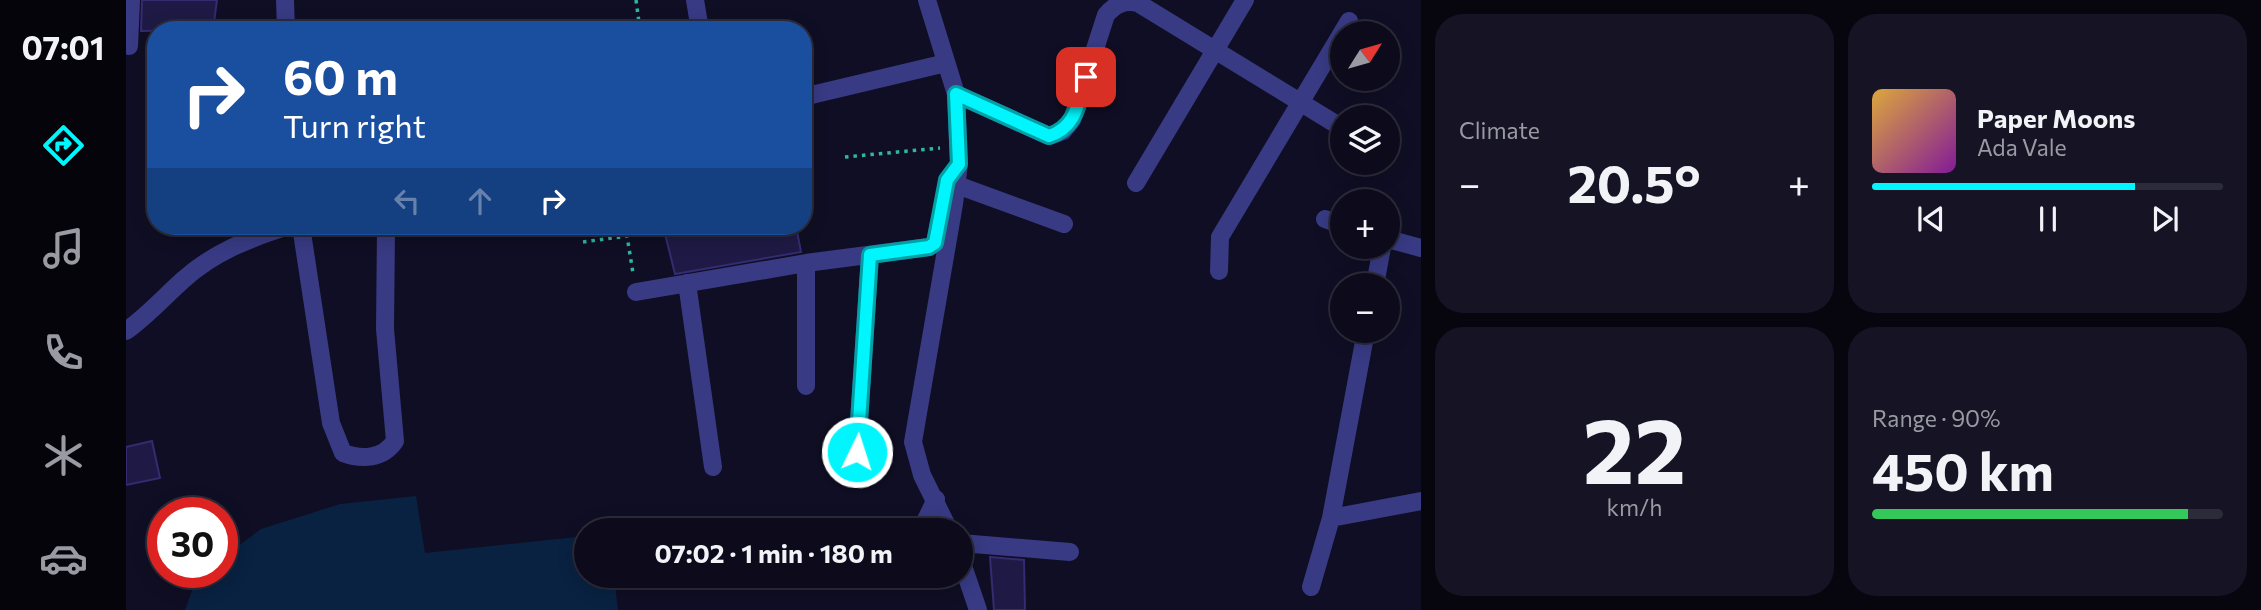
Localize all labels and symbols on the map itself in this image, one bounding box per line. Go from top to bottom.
north arrow [1330,21,1400,91]
pin [1056,47,1116,107]
position arrow [820,415,894,489]
speed limit sign: 30 [147,497,238,588]

